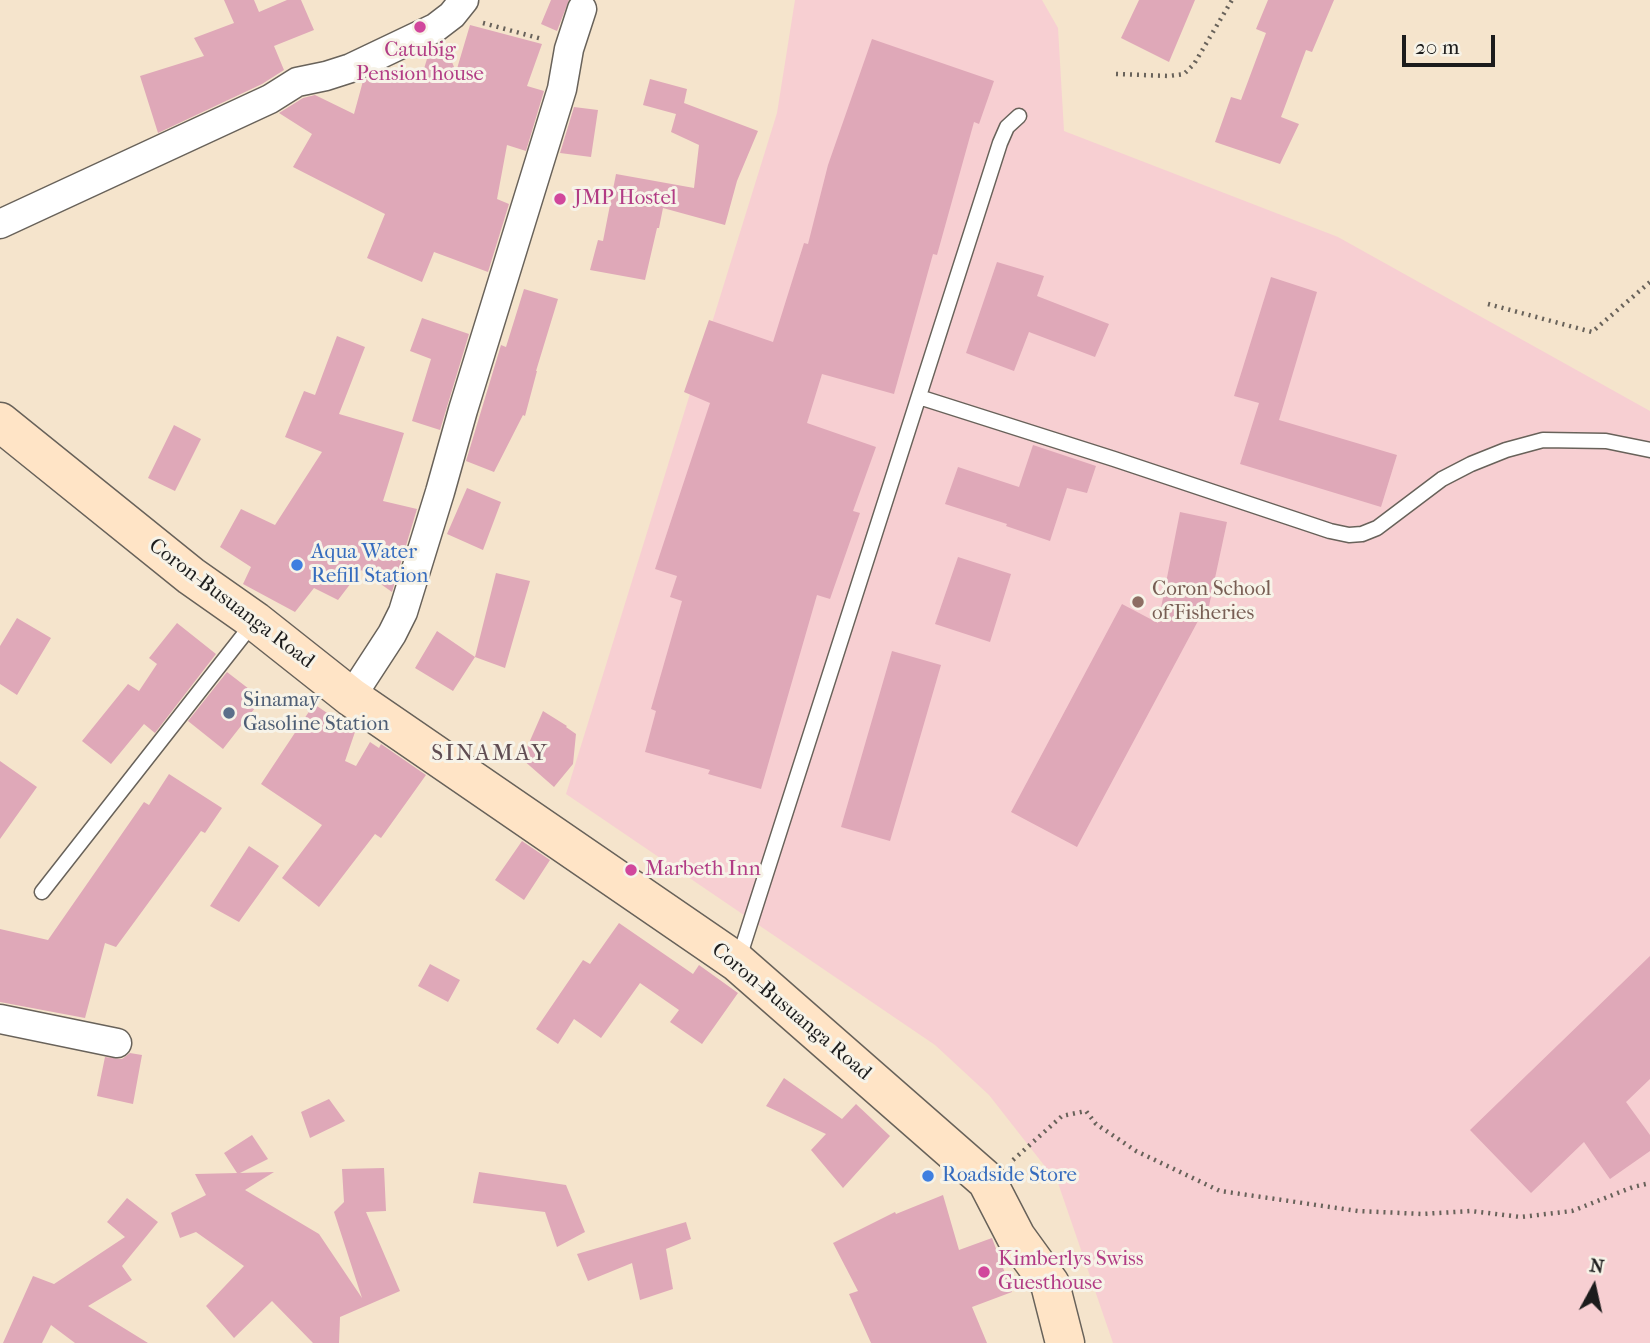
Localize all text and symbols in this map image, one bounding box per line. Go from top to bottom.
marker: Catubig Pension house [412,19,428,35]
scale bar [1405,21,1498,65]
text: 20 m [1415,35,1459,59]
place label: Catubig Pension house [356,38,484,88]
place label: JMP Hostel [574,186,677,212]
marker: JMP Hostel [552,191,568,207]
street label: Coron-Busuanga Road [143,534,319,674]
place label: Aqua Water Refill Station [311,540,428,590]
marker: Aqua Water Refill Station [289,557,305,573]
place label: Coron School of Fisheries [1152,577,1271,627]
marker: Coron School of Fisheries [1130,594,1146,610]
place label: Sinamay Gasoline Station [243,688,389,738]
marker: Sinamay Gasoline Station [221,705,237,721]
district label: SINAMAY [432,740,548,768]
place label: Marbeth Inn [645,857,761,883]
marker: Marbeth Inn [623,862,639,878]
street label: Coron-Busuanga Road [706,938,876,1086]
place label: Roadside Store [942,1163,1077,1189]
marker: Roadside Store [920,1168,936,1184]
place label: Kimberlys Swiss Guesthouse [998,1247,1144,1297]
north arrow [1559,1252,1629,1322]
text: N [1588,1254,1606,1278]
marker: Kimberlys Swiss Guesthouse [976,1264,992,1280]

